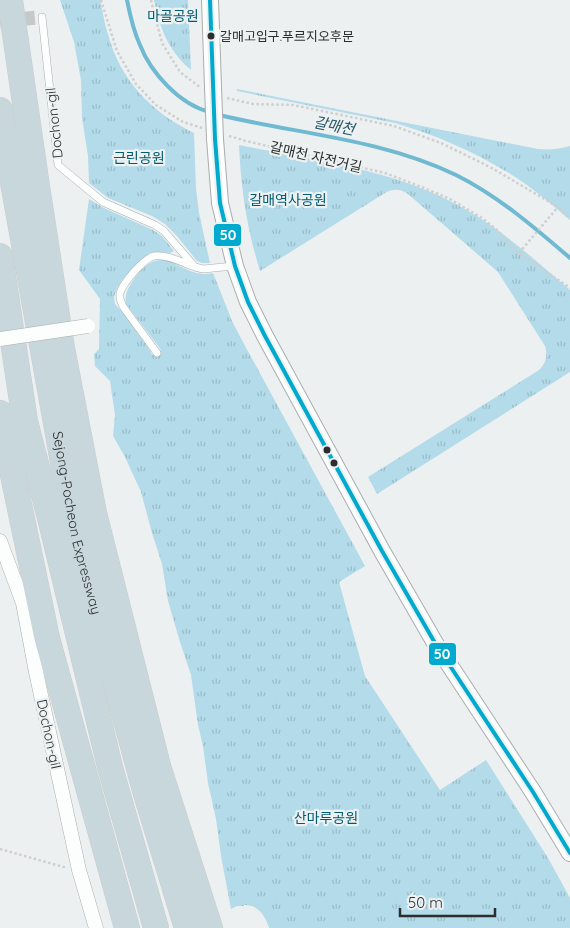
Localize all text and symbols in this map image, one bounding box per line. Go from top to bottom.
park label: 마골공원 [147,7,199,25]
place label: 갈매고입구.푸르지오후문 [220,28,354,44]
marker: 갈매고입구.푸르지오후문 [206,31,216,41]
street label: Dochon-gil [41,87,67,159]
water label: 갈매천 [312,112,358,139]
street label: 갈매천 자전거길 [268,138,364,176]
park label: 근린공원 [113,149,165,167]
park label: 갈매역사공원 [249,191,327,209]
line badge: 50 [213,223,242,247]
text: 50 [220,226,237,244]
street label: Sejong-Pocheon Expressway [49,430,106,616]
unlabelled marker [322,445,332,455]
unlabelled marker [329,458,339,468]
line badge: 50 [428,642,457,666]
text: 50 [434,645,451,663]
street label: Dochon-gil [33,697,65,771]
park label: 산마루공원 [294,809,358,827]
scale bar [400,886,495,918]
text: 50 m [408,893,443,912]

